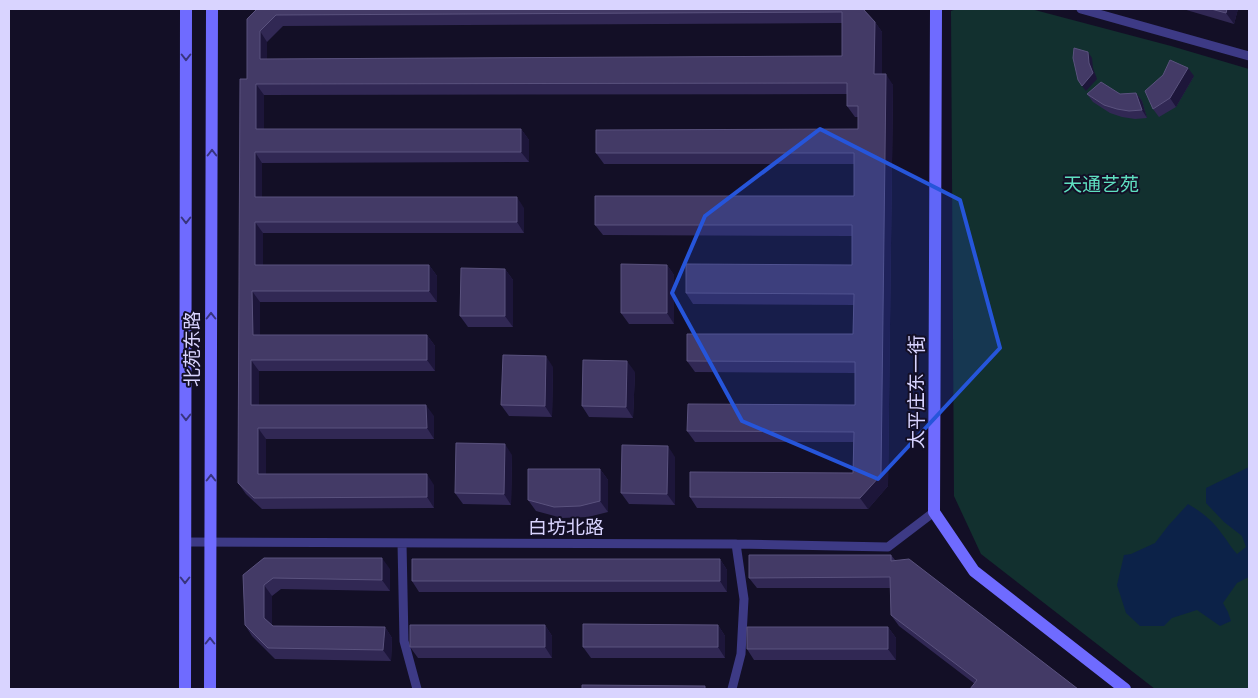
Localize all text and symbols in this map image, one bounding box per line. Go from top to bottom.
one-way arrow [181,54,191,62]
one-way arrow [207,149,217,156]
park label: 天通艺苑 [1063,173,1139,196]
one-way arrow [181,216,191,224]
street label: 北苑东路 [181,311,204,387]
one-way arrow [206,311,216,319]
street label: 太平庄东一街 [905,335,928,449]
one-way arrow [181,414,191,422]
one-way arrow [206,474,216,482]
street label: 白坊北路 [528,516,604,539]
one-way arrow [180,576,190,584]
one-way arrow [205,636,215,644]

